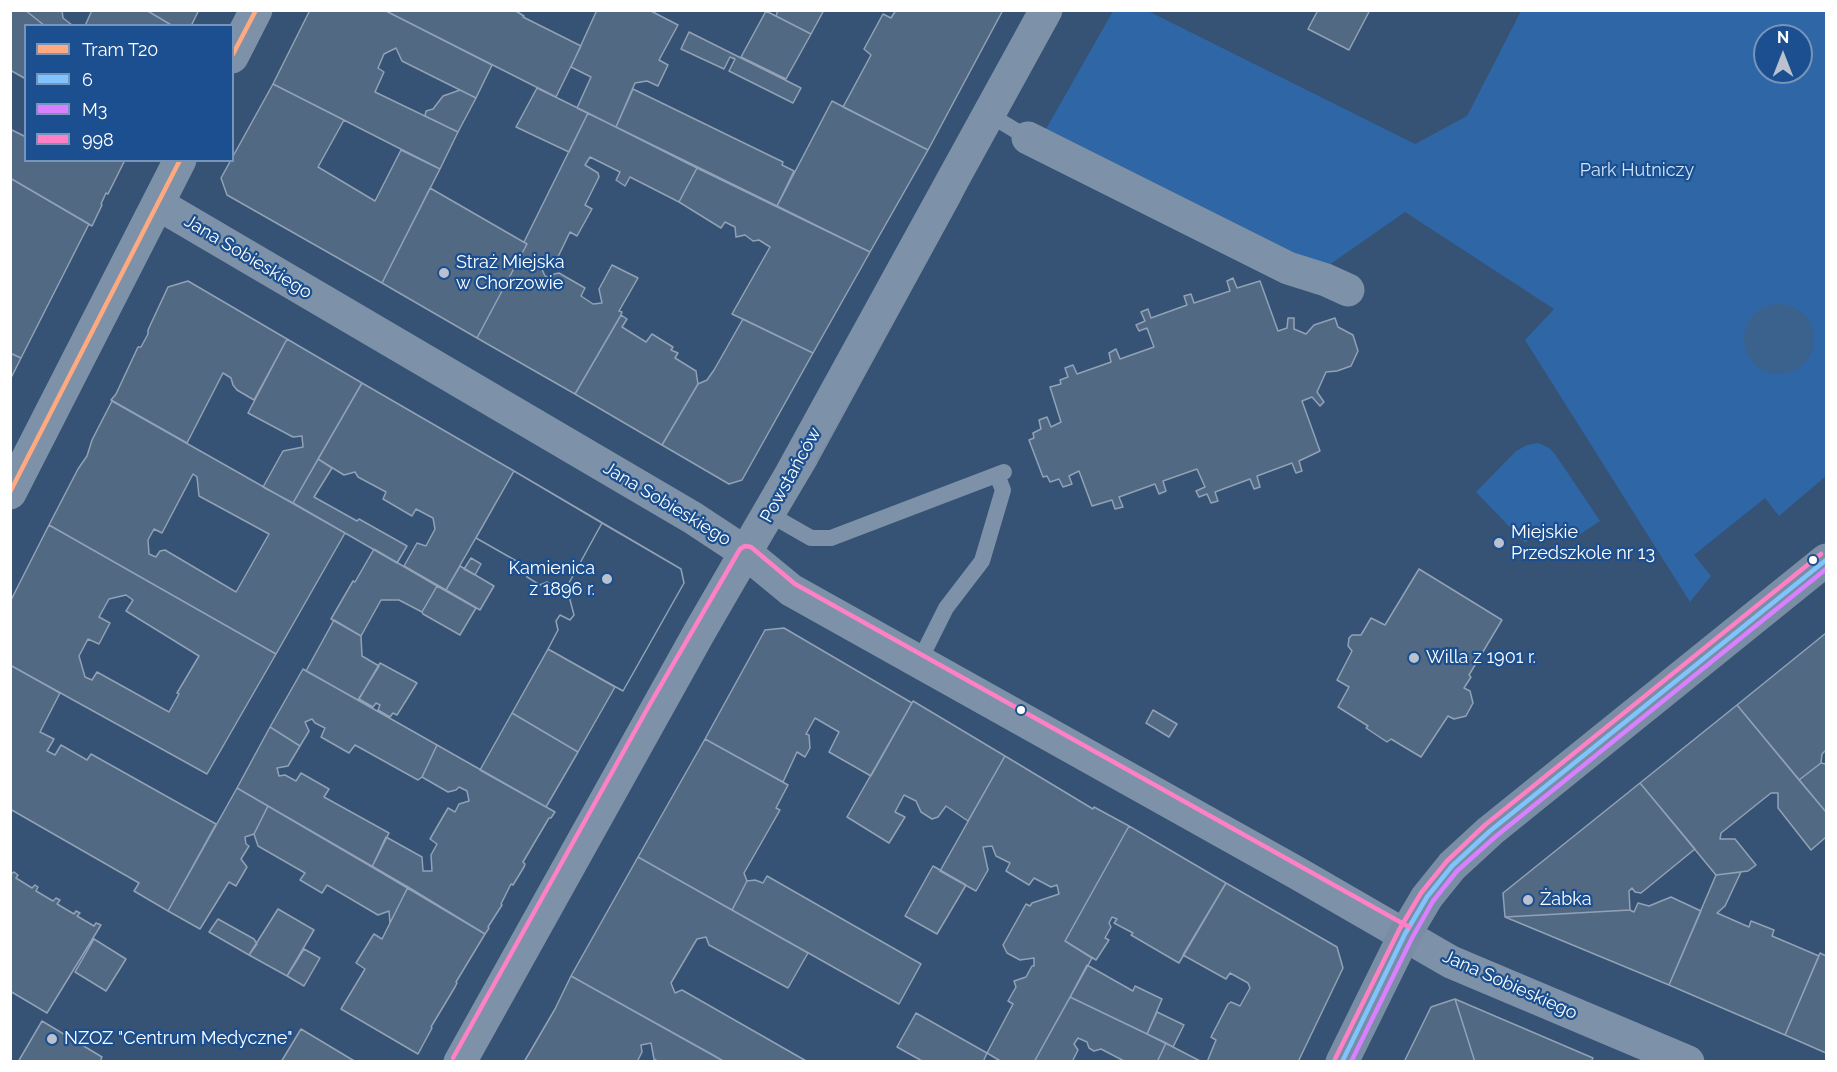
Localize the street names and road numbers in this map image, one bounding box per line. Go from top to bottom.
street label: Jana Sobieskiego [180,210,316,304]
street label: Powstańców [756,424,826,526]
street label: Jana Sobieskiego [599,457,735,551]
street label: Jana Sobieskiego [1439,946,1581,1024]

